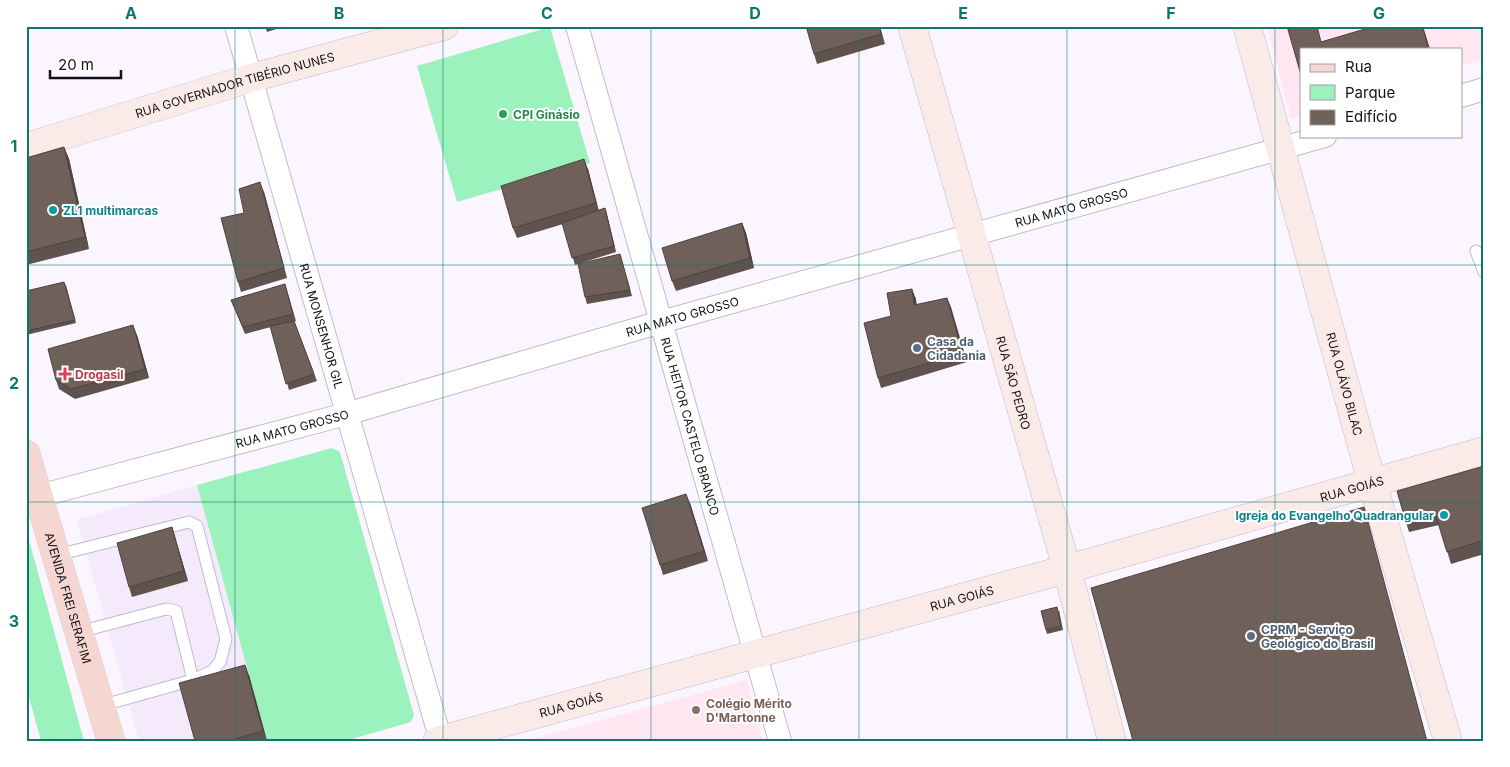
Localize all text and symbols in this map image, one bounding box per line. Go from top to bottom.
text: A [125,3,137,23]
text: B [334,3,344,23]
text: C [541,3,553,23]
text: D [749,3,761,23]
text: E [958,3,968,23]
text: F [1166,3,1176,23]
text: G [1373,3,1385,23]
scale bar [50,48,121,80]
street label: RUA GOVERNADOR TIBÉRIO NUNES [133,48,336,121]
legend [1300,48,1462,138]
text: 20 m [58,55,94,74]
text: Rua [1345,57,1372,76]
text: Parque [1345,83,1395,102]
place label: CPI Ginásio [513,107,580,122]
text: Edifício [1345,107,1397,126]
marker: CPI Ginásio [497,108,509,120]
text: 1 [11,136,17,156]
street label: RUA MATO GROSSO [1013,184,1129,230]
place label: ZL1 multimarcas [63,203,158,218]
marker: ZL1 multimarcas [47,204,59,216]
street label: RUA MONSENHOR GIL [297,262,347,390]
street label: RUA MATO GROSSO [624,293,740,339]
street label: RUA OLÁVO BILAC [1324,331,1366,437]
place label: Casa da Cidadania [927,334,986,363]
street label: RUA SÃO PEDRO [993,334,1034,431]
street label: RUA HEITOR CASTELO BRANCO [658,335,723,517]
marker: Casa da Cidadania [911,342,923,354]
place label: Drogasil [75,367,123,382]
marker: Drogasil [59,368,71,380]
text: 2 [9,373,19,393]
street label: RUA MATO GROSSO [234,406,350,451]
street label: RUA GOIÁS [1318,472,1386,505]
place label: Igreja do Evangelho Quadrangular [1235,508,1434,523]
marker: Igreja do Evangelho Quadrangular [1438,509,1450,521]
street label: AVENIDA FREI SERAFIM [42,531,95,665]
street label: RUA GOIÁS [928,582,996,614]
text: 3 [9,611,19,631]
place label: CPRM - Serviço Geológico do Brasil [1261,622,1374,651]
marker: CPRM - Serviço Geológico do Brasil [1245,630,1257,642]
street label: RUA GOIÁS [538,688,605,720]
place label: Colégio Mérito D'Martonne [706,696,792,725]
marker: Colégio Mérito D'Martonne [690,704,702,716]

